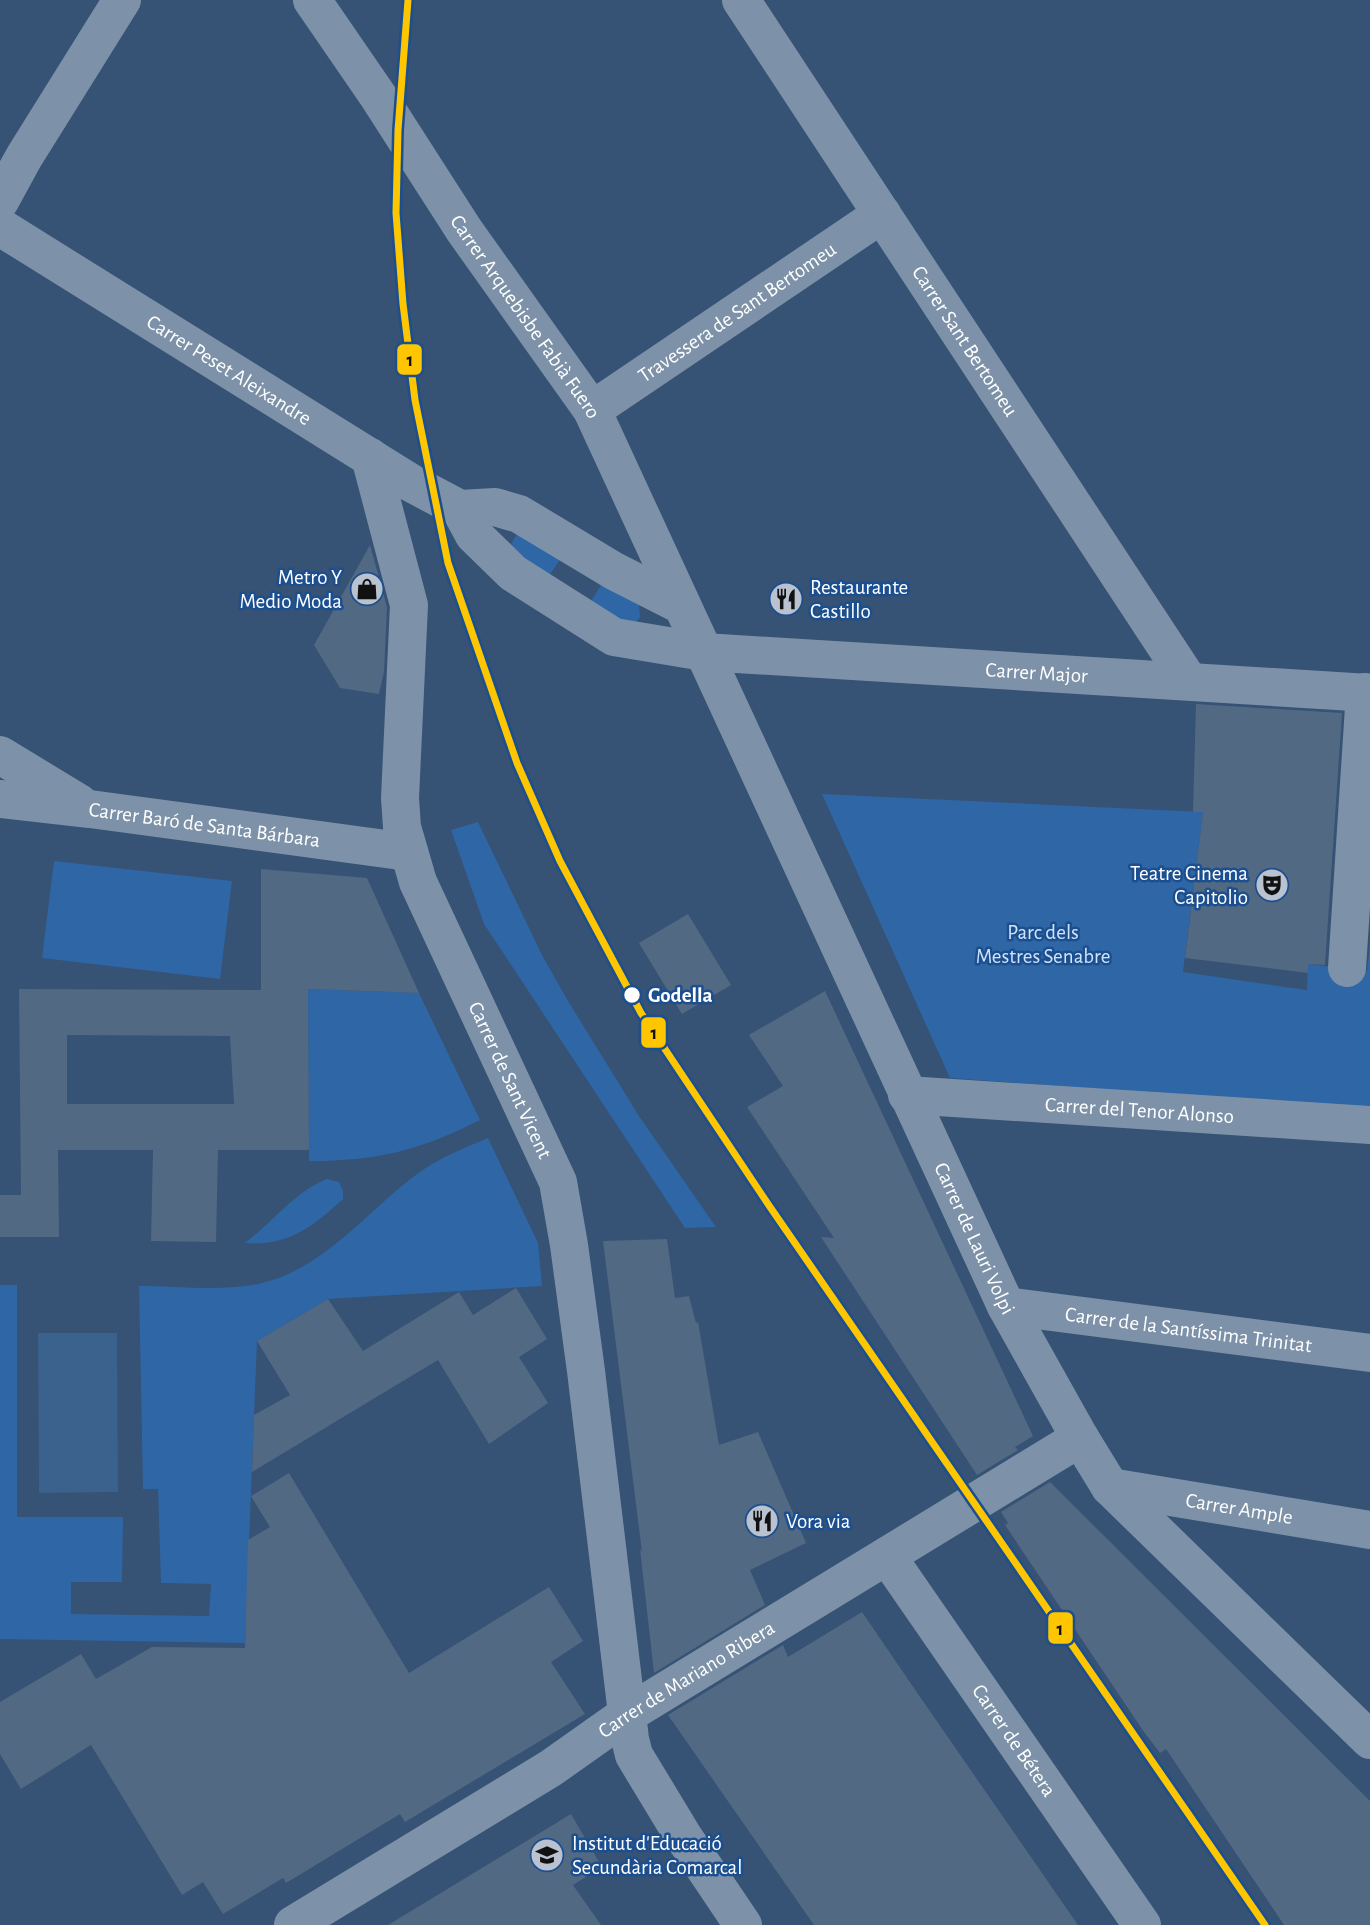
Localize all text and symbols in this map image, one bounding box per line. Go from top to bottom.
street label: Carrer Arquebisbe Fabià Fuero [447,211,605,421]
street label: Travessera de Sant Bertomeu [634,238,840,386]
street label: Carrer Sant Bertomeu [908,262,1022,420]
street label: Carrer Peset Aleixandre [143,311,315,429]
line badge: 1 [396,343,423,376]
text: 1 [407,351,413,370]
place label: Metro Y Medio Moda [239,567,342,612]
shop icon: Metro Y Medio Moda [348,570,386,608]
place label: Restaurante Castillo [810,577,908,622]
restaurant icon: Restaurante Castillo [767,580,805,618]
street label: Carrer Major [985,659,1089,686]
street label: Carrer Baró de Santa Bárbara [87,798,322,851]
place label: Teatre Cinema Capitolio [1130,863,1248,908]
theatre icon: Teatre Cinema Capitolio [1253,866,1291,904]
park label: Parc dels Mestres Senabre [976,922,1110,967]
marker: Godella [622,985,642,1005]
place label: Godella [648,985,713,1006]
street label: Carrer de Sant Vicent [465,998,556,1162]
line badge: 1 [640,1016,667,1049]
text: 1 [651,1024,657,1043]
street label: Carrer del Tenor Alonso [1044,1093,1235,1127]
street label: Carrer de Lauri Volpi [931,1159,1019,1318]
street label: Carrer de la Santíssima Trinitat [1064,1303,1313,1356]
street label: Carrer Ample [1184,1489,1294,1528]
restaurant icon: Vora via [743,1502,781,1540]
place label: Vora via [786,1511,851,1532]
line badge: 1 [1047,1611,1074,1645]
street label: Carrer de Mariano Ribera [594,1616,778,1742]
text: 1 [1057,1620,1063,1639]
street label: Carrer de Bétera [968,1680,1060,1800]
place label: Institut d'Educació Secundària Comarcal [572,1833,742,1878]
school or university icon: Institut d'Educació Secundària Comarcal [528,1836,566,1874]

